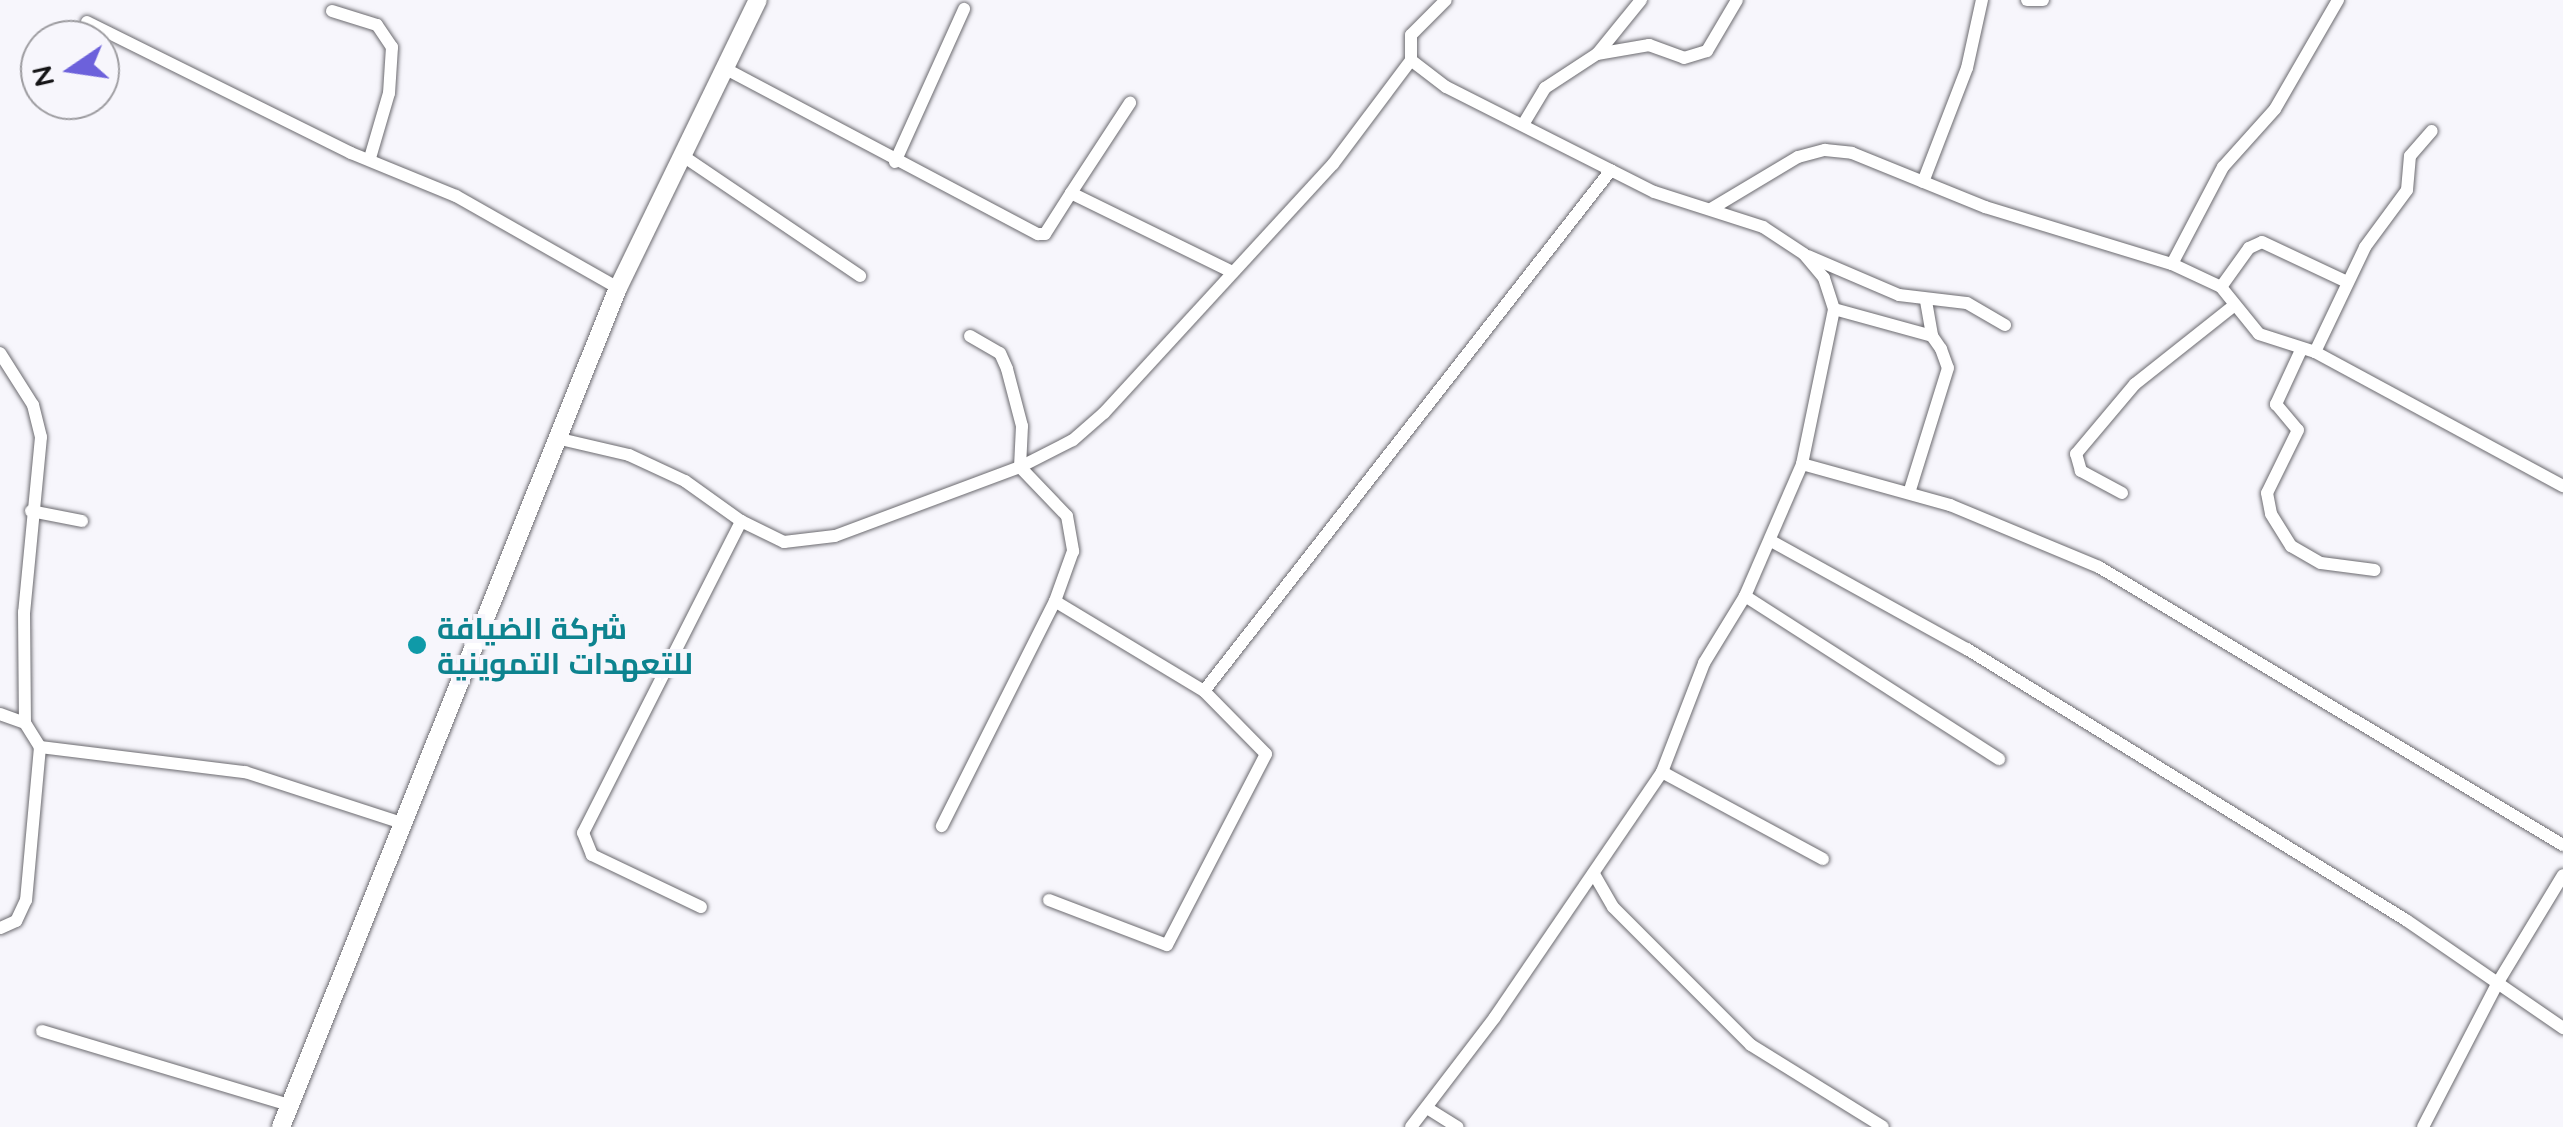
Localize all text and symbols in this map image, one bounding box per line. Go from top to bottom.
north arrow [20,20,120,120]
text: N [23,62,62,90]
place label: شركة الضيافة للتعهدات التموينية [437,610,693,680]
marker: شركة الضيافة للتعهدات التموينية [406,634,428,656]

